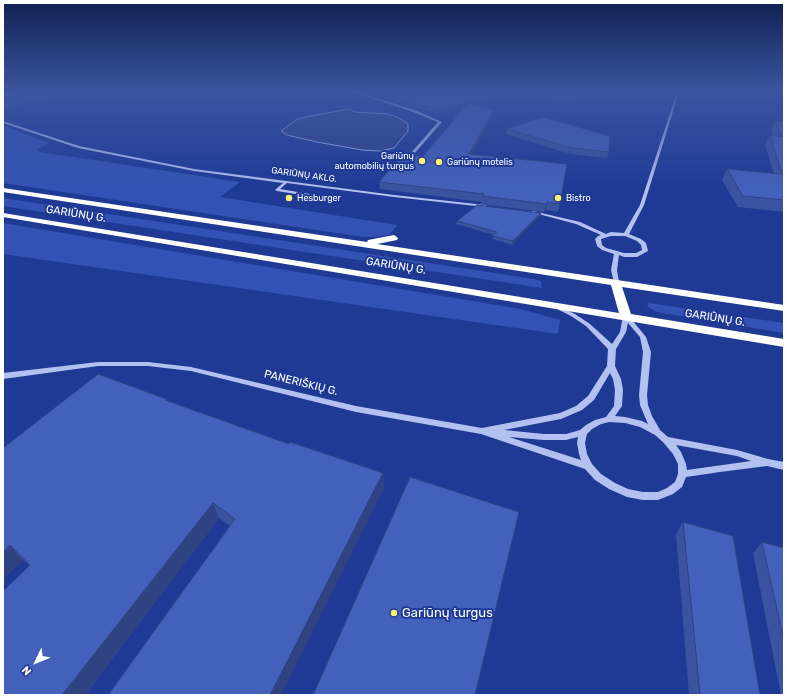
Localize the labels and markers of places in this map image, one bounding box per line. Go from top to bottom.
place label: Gariūnų automobilių turgus [335,151,414,172]
marker: Gariūnų automobilių turgus [417,156,427,166]
marker: Gariūnų motelis [434,157,444,167]
place label: Gariūnų motelis [447,157,513,167]
marker: Hesburger [284,193,294,203]
place label: Hesburger [297,193,341,203]
marker: Bistro [553,193,563,203]
place label: Bistro [566,193,591,203]
place label: Gariūnų turgus [402,605,493,621]
marker: Gariūnų turgus [389,608,399,618]

